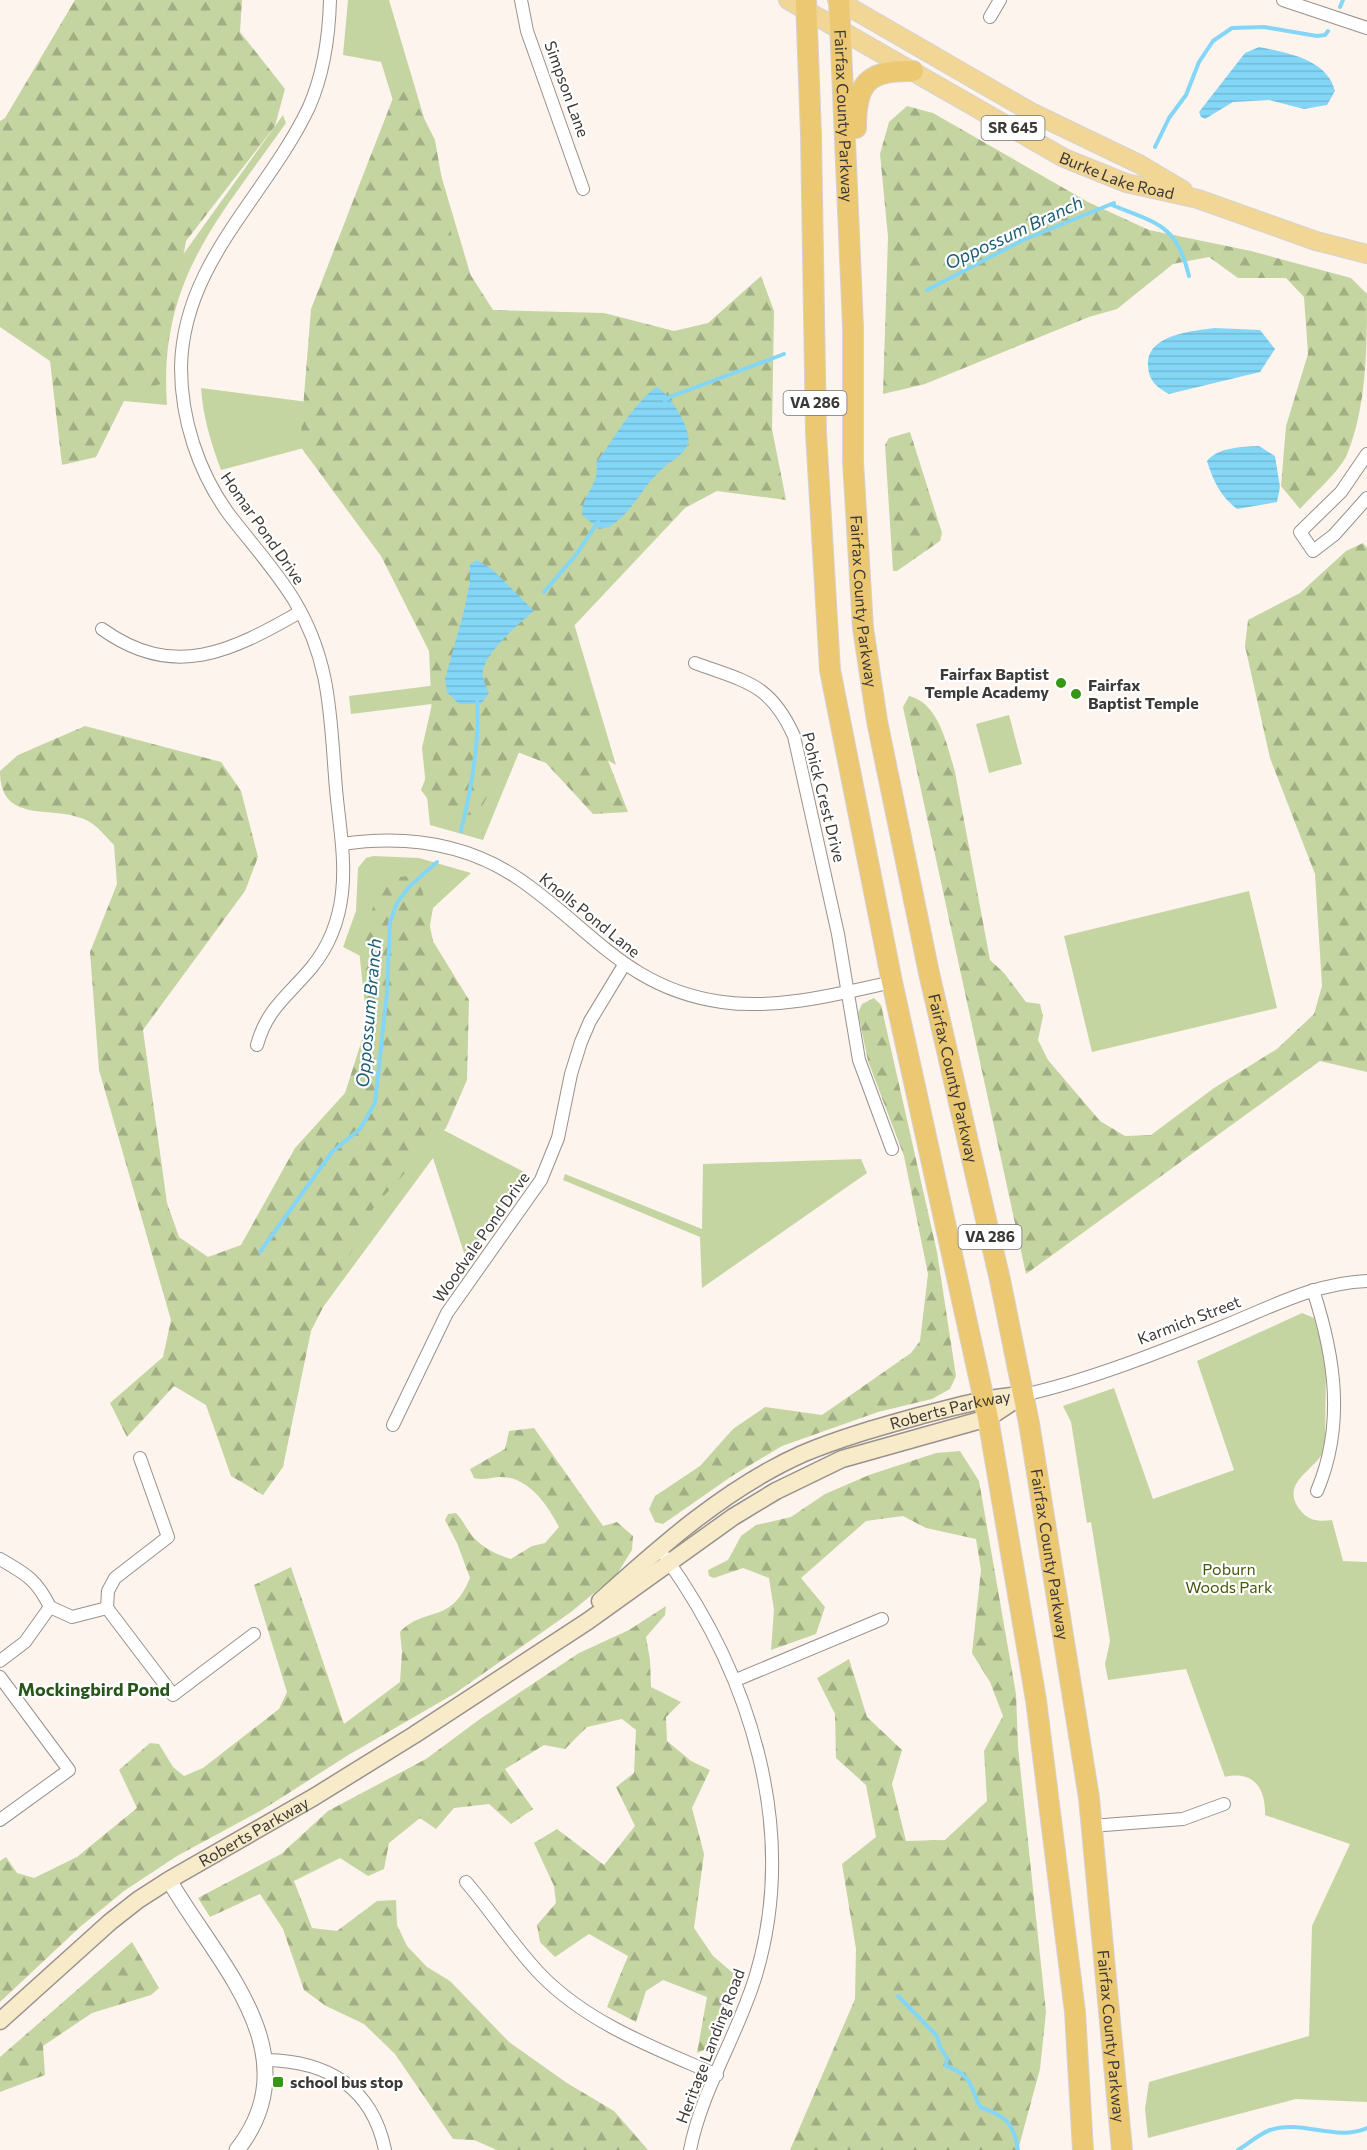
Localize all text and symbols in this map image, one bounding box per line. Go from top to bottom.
street label: Fairfax County Parkway [831,29,858,203]
street label: Simpson Lane [541,38,594,140]
road number: SR 645 [982,116,1044,140]
street label: Burke Lake Road [1057,147,1176,202]
water label: Oppossum Branch [941,190,1086,274]
road number: VA 286 [784,391,846,415]
street label: Homar Pond Drive [218,468,309,588]
street label: Fairfax County Parkway [847,514,882,689]
place label: Fairfax Baptist Temple Academy [925,664,1049,701]
place label: Fairfax Baptist Temple [1088,675,1199,712]
marker: Fairfax Baptist Temple Academy [1054,676,1068,690]
marker: Fairfax Baptist Temple [1069,687,1083,701]
street label: Pohick Crest Drive [799,730,850,864]
street label: Knolls Pond Lane [536,868,644,961]
water label: Oppossum Branch [351,937,385,1088]
street label: Fairfax County Parkway [925,992,983,1165]
street label: Woodvale Pond Drive [428,1168,533,1306]
road number: VA 286 [958,1225,1022,1249]
street label: Karmich Street [1135,1291,1243,1348]
street label: Roberts Parkway [887,1386,1012,1433]
street label: Fairfax County Parkway [1027,1467,1074,1641]
park label: Poburn Woods Park [1185,1559,1273,1596]
district label: Mockingbird Pond [18,1678,170,1700]
street label: Roberts Parkway [195,1792,312,1870]
street label: Fairfax County Parkway [1094,1949,1129,2123]
street label: Heritage Landing Road [671,1966,748,2126]
place label: school bus stop [290,2072,403,2091]
marker: school bus stop [271,2075,285,2089]

